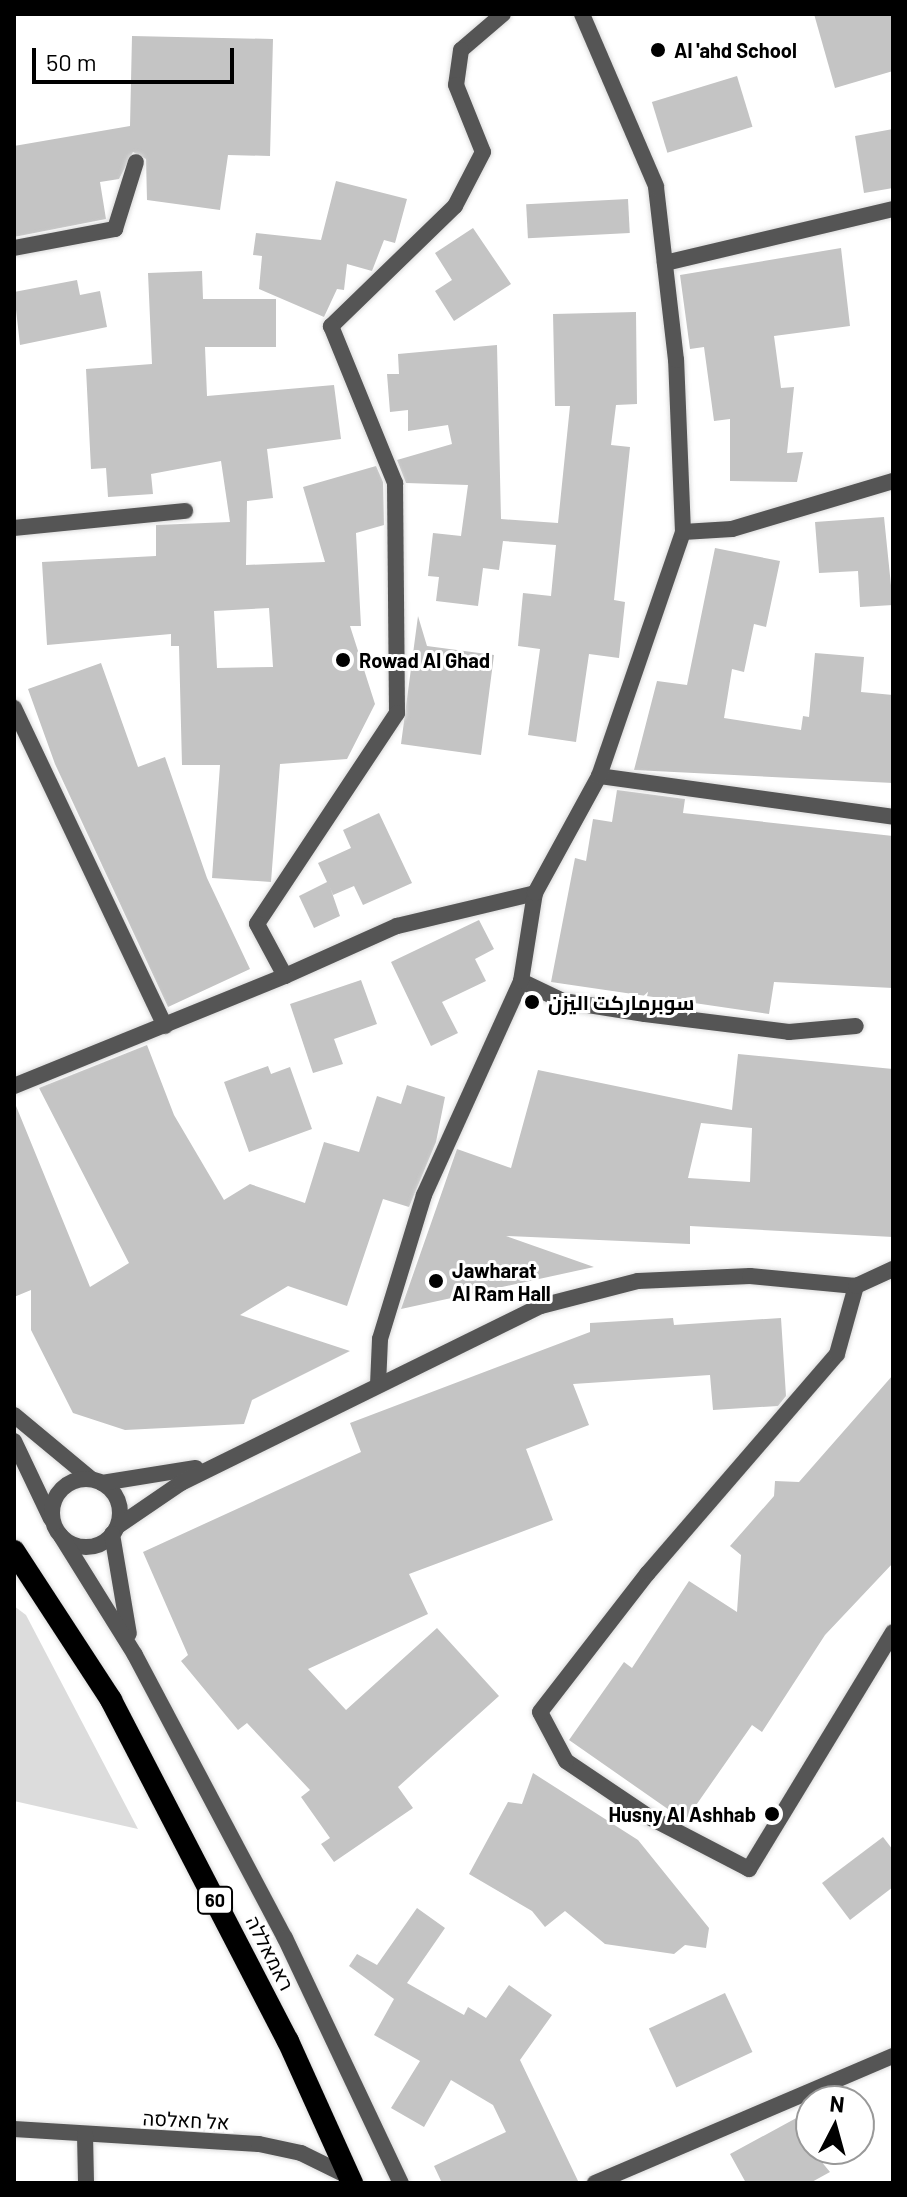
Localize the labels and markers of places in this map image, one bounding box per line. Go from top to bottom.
place label: Al 'ahd School [674,38,797,62]
marker: Al 'ahd School [649,41,667,59]
place label: Rowad Al Ghad [359,648,490,672]
marker: Rowad Al Ghad [334,651,352,669]
place label: سوبرماركت اليزن [548,990,694,1014]
marker: سوبرماركت اليزن [523,993,541,1011]
place label: Jawharat Al Ram Hall [452,1258,551,1305]
marker: Jawharat Al Ram Hall [427,1272,445,1290]
place label: Husny Al Ashhab [608,1802,756,1826]
marker: Husny Al Ashhab [763,1805,781,1823]

